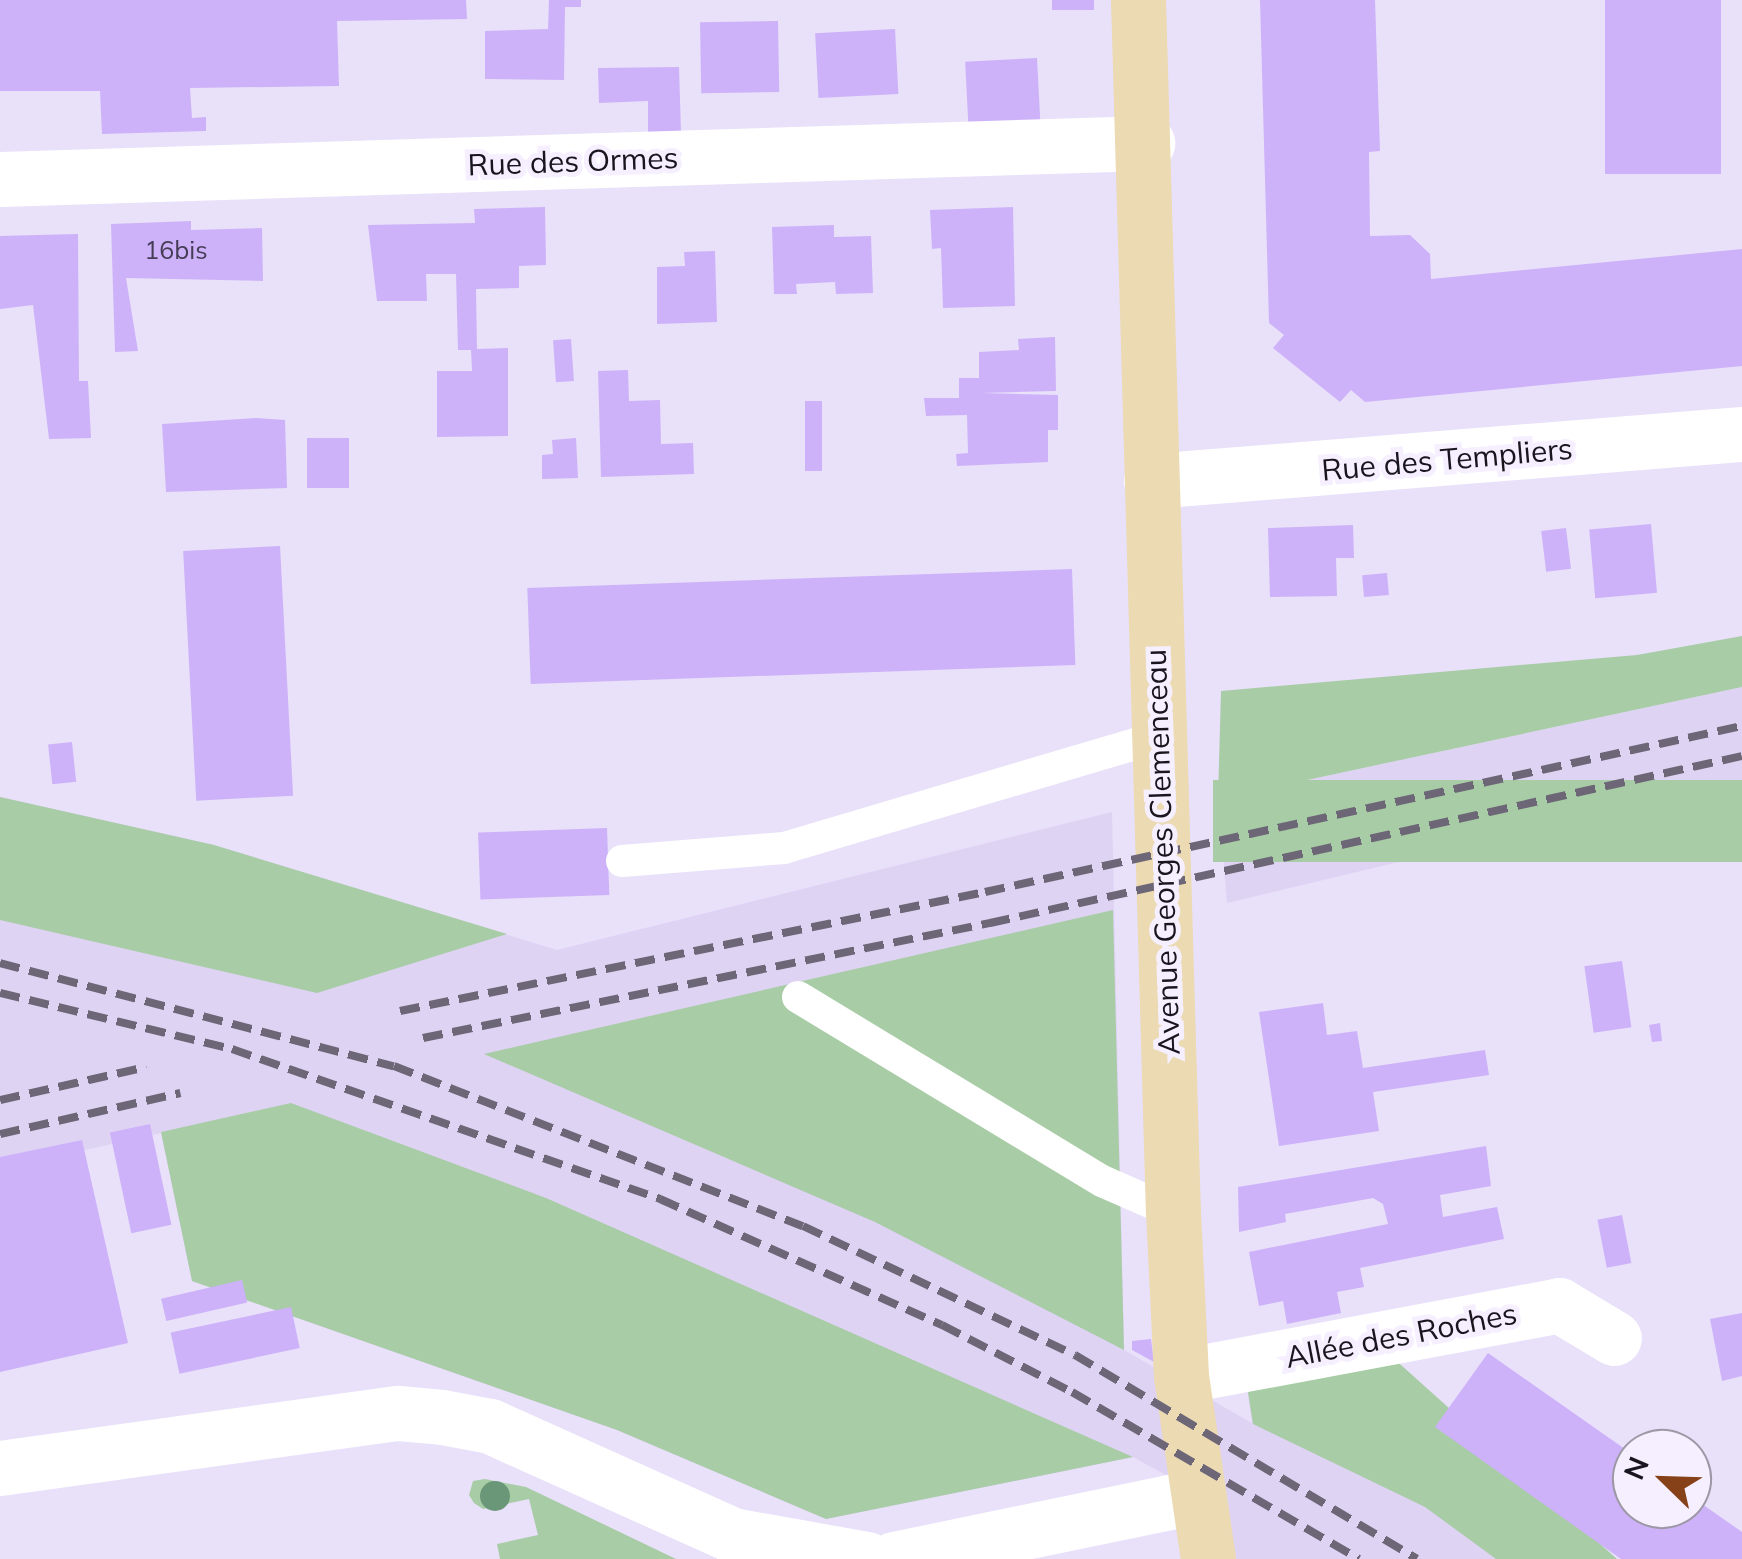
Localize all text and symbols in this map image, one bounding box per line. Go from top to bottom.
street label: Rue des Ormes [467,139,679,183]
house number: 16bis [144,235,208,265]
street label: Rue des Templiers [1320,430,1574,488]
street label: Avenue Georges Clemenceau [1137,649,1187,1055]
street label: Allée des Roches [1282,1295,1520,1375]
north arrow [1612,1429,1712,1529]
text: N [1616,1451,1656,1484]

